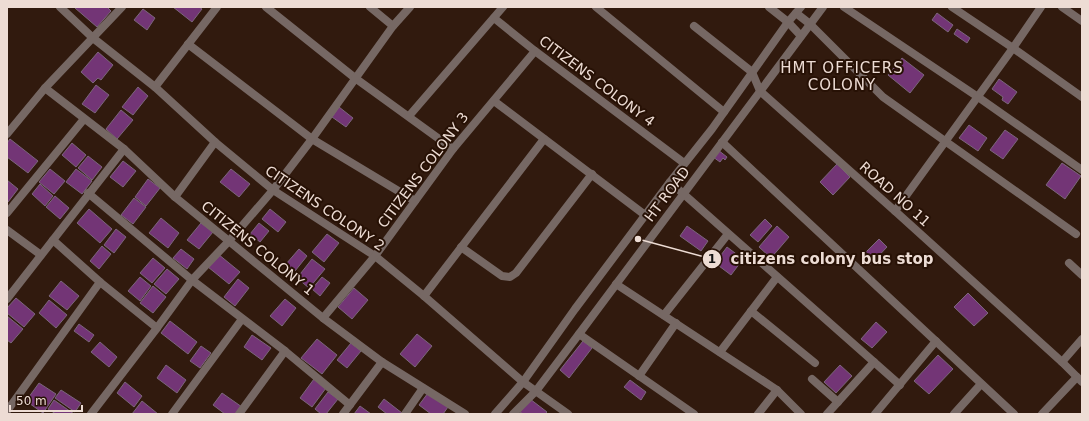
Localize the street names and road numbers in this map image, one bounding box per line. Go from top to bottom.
street label: CITIZENS COLONY 4 [536,32,658,130]
street label: CITIZENS COLONY 3 [374,109,472,231]
street label: ROAD NO 11 [857,158,933,230]
street label: CITIZENS COLONY 2 [262,162,388,254]
street label: HT ROAD [641,163,693,225]
street label: CITIZENS COLONY 1 [198,198,318,298]

